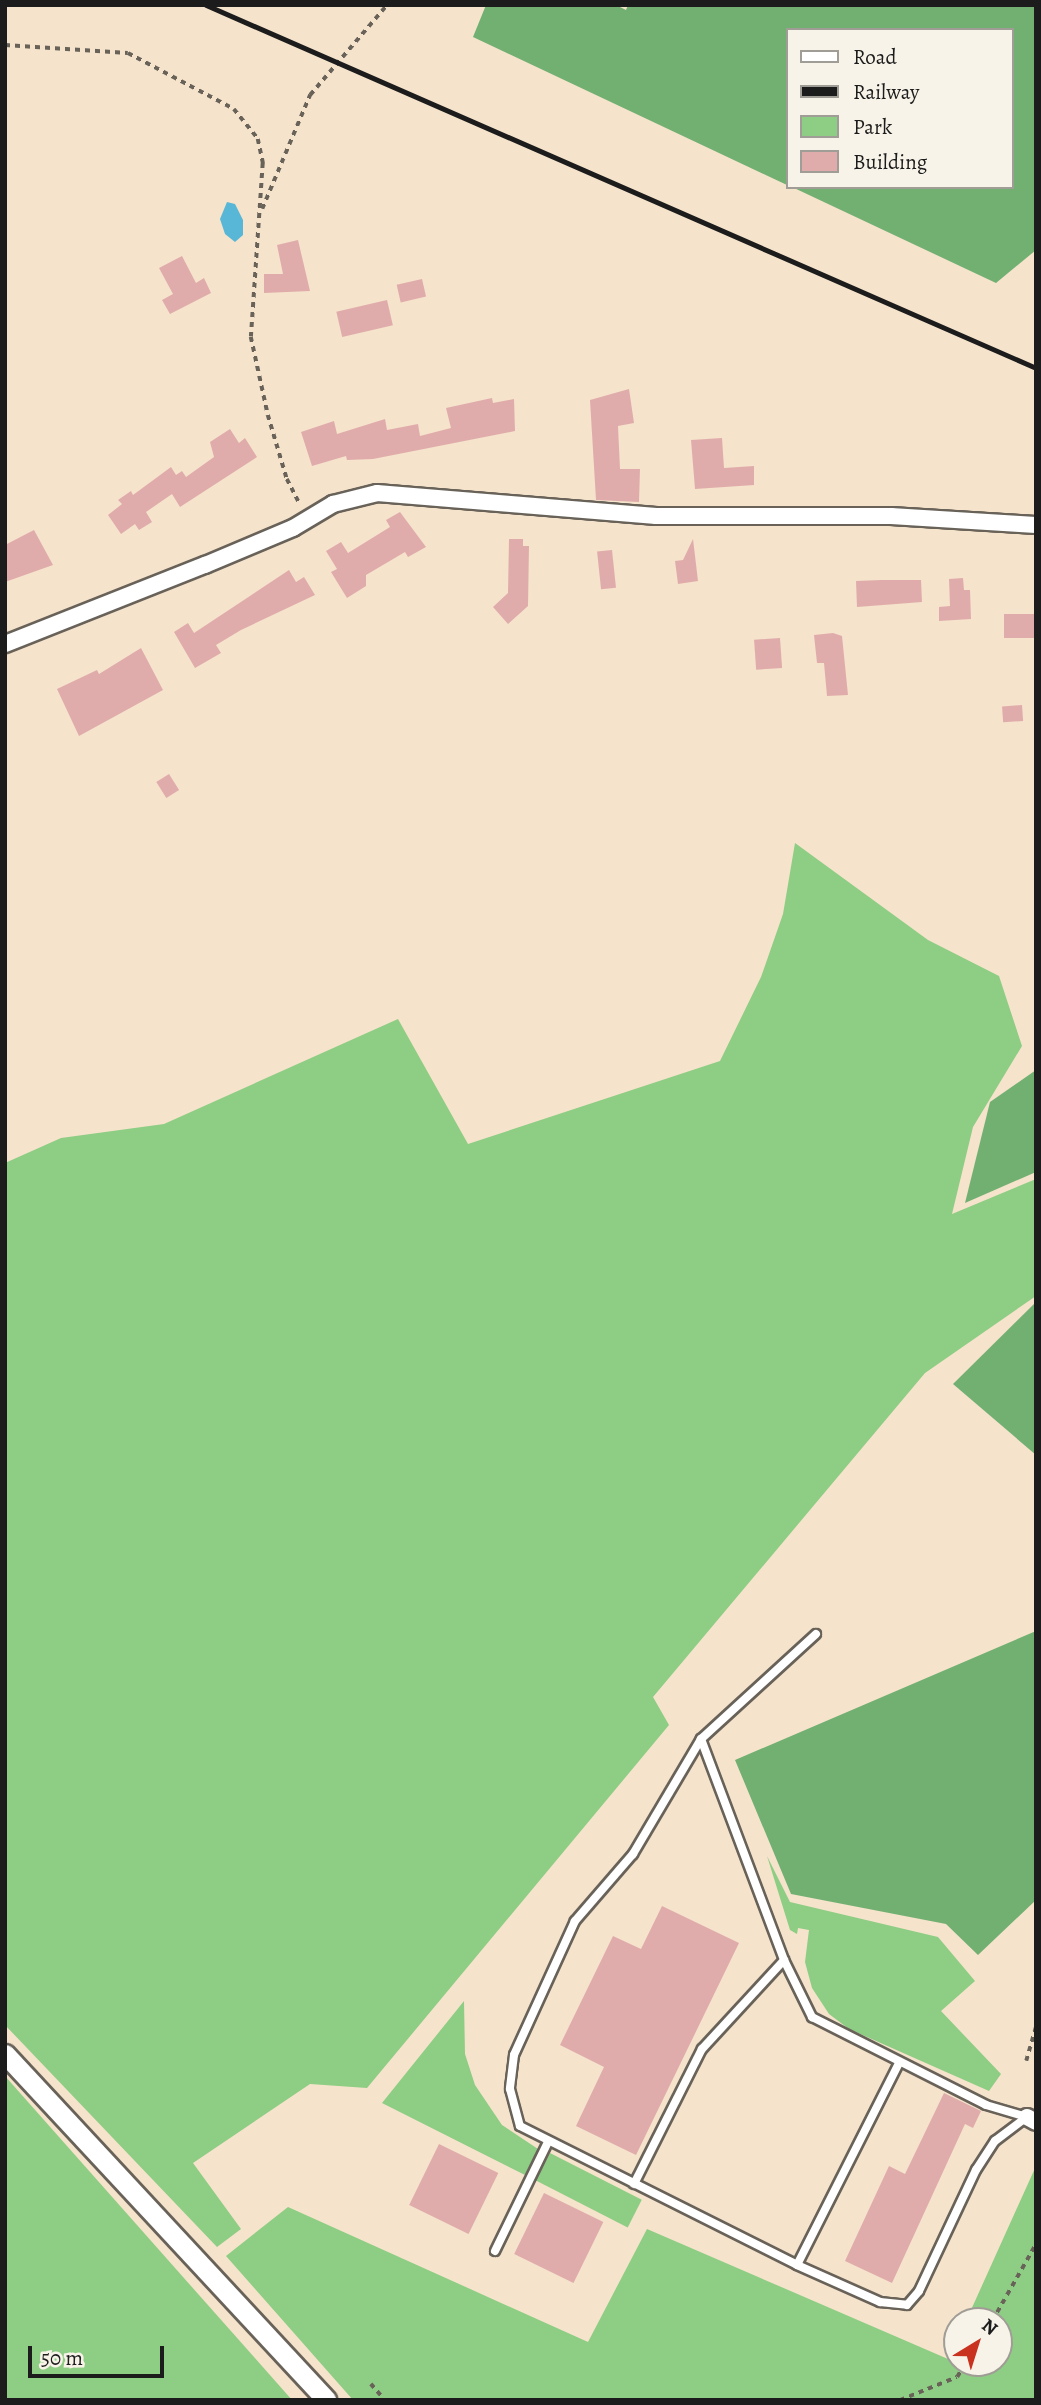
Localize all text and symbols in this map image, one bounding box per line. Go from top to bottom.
legend [786,28,1013,189]
text: Road [853,43,897,71]
text: Railway [853,78,919,106]
text: Park [853,113,892,141]
text: Building [853,148,927,176]
north arrow [943,2307,1013,2377]
text: N [976,2313,1003,2342]
scale bar [32,2332,168,2376]
text: 50 m [41,2344,83,2372]

